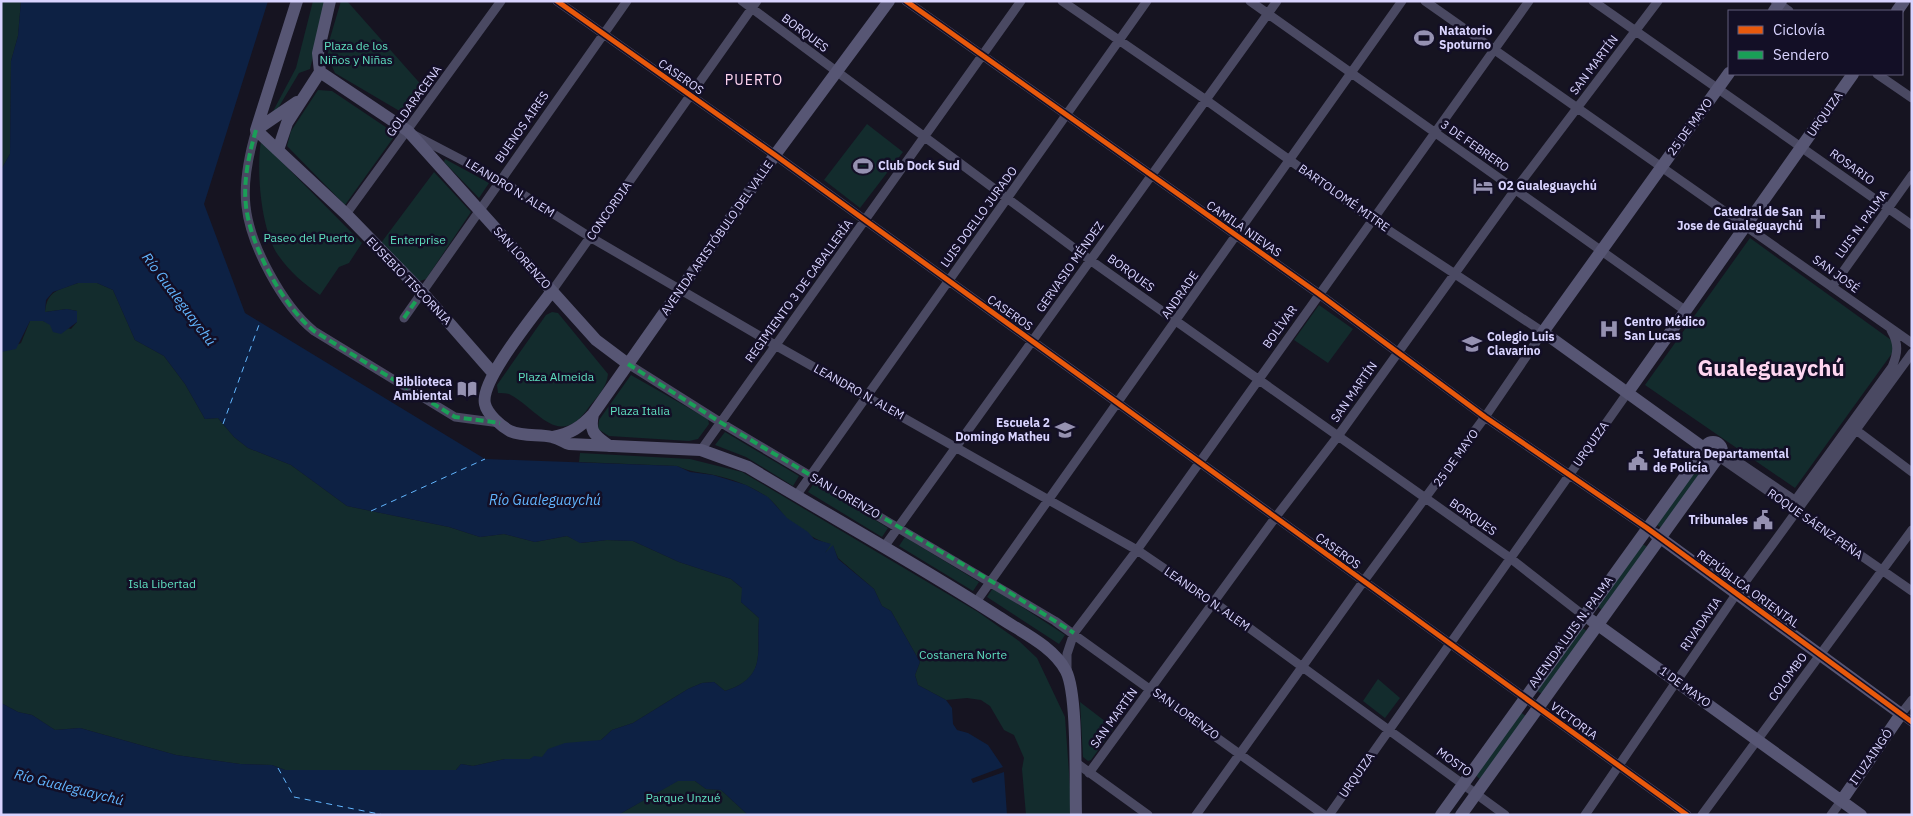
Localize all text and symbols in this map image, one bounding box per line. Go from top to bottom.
street label: BORQUES [779,10,832,55]
legend [1728,10,1903,75]
text: Ciclovía [1773,20,1825,39]
place label: Natatorio Spoturno [1439,23,1492,52]
sports icon: Natatorio Spoturno [1413,27,1435,49]
street label: SAN MARTÍN [1566,32,1621,98]
park label: Plaza de los Niños y Niñas [319,38,393,67]
text: Sendero [1773,45,1829,64]
street label: CASEROS [656,55,707,98]
street label: GOLDARACENA [383,62,445,139]
district label: PUERTO [725,71,783,89]
street label: BUENOS AIRES [491,88,552,165]
street label: URQUIZA [1804,88,1846,139]
street label: 25 DE MAYO [1664,95,1715,158]
street label: 3 DE FEBRERO [1438,116,1512,175]
street label: ROSARIO [1827,145,1878,188]
street label: LEANDRO N. ALEM [463,155,557,220]
sports icon: Club Dock Sud [852,155,874,177]
street label: AVENIDA ARISTÓBULO DEL VALLE [657,157,776,318]
place label: Club Dock Sud [878,158,960,173]
street label: BARTOLOMÉ MITRE [1296,161,1393,235]
street label: LUIS DOELLO JURADO [937,163,1020,270]
hotel icon: O2 Gualeguaychú [1472,175,1494,197]
street label: CONCORDIA [583,178,634,243]
place label: O2 Gualeguaychú [1498,178,1597,193]
street label: LUIS N. PALMA [1832,186,1892,261]
street label: CAMILA NIEVAS [1204,197,1285,260]
place label: Catedral de San Jose de Gualeguaychú [1677,204,1803,233]
church icon: Catedral de San Jose de Gualeguaychú [1807,208,1829,230]
street label: REGIMIENTO 3 DE CABALLERÍA [742,216,856,365]
street label: GERVASIO MÉNDEZ [1033,218,1107,315]
street label: SAN LORENZO [491,223,554,292]
park label: Paseo del Puerto [263,230,355,245]
park label: Enterprise [390,232,446,247]
street label: EUSEBIO TISCORNIA [364,234,455,328]
water label: Río Gualeguaychú [138,249,220,349]
street label: BORQUES [1105,251,1158,295]
street label: SAN JOSÉ [1810,251,1863,296]
street label: ANDRADE [1158,268,1201,321]
street label: CASEROS [985,291,1036,334]
street label: BOLÍVAR [1259,302,1300,351]
place label: Centro Médico San Lucas [1624,314,1705,343]
hospital icon: Centro Médico San Lucas [1598,318,1620,340]
place label: Colegio Luis Clavarino [1487,329,1555,358]
school or university icon: Colegio Luis Clavarino [1461,333,1483,355]
district label: Gualeguaychú [1697,353,1845,382]
street label: SAN MARTÍN [1327,358,1380,425]
street label: LEANDRO N. ALEM [811,360,907,423]
park label: Plaza Almeida [518,369,595,384]
place label: Biblioteca Ambiental [393,374,452,403]
library icon: Biblioteca Ambiental [456,378,478,400]
park label: Plaza Italia [610,403,671,418]
place label: Escuela 2 Domingo Matheu [955,415,1050,444]
street label: URQUIZA [1570,418,1612,469]
school or university icon: Escuela 2 Domingo Matheu [1054,419,1076,441]
street label: 25 DE MAYO [1430,426,1481,489]
place label: Jefatura Departamental de Policía [1653,446,1789,475]
public building icon: Jefatura Departamental de Policía [1627,450,1649,472]
street label: SAN LORENZO [807,469,883,522]
street label: ROQUE SÁENZ PEÑA [1765,485,1866,562]
water label: Río Gualeguaychú [489,491,601,509]
street label: BORQUES [1447,495,1500,538]
public building icon: Tribunales [1752,509,1774,531]
place label: Tribunales [1688,512,1748,527]
street label: CASEROS [1313,529,1364,572]
street label: REPÚBLICA ORIENTAL [1694,546,1802,631]
street label: LEANDRO N. ALEM [1162,563,1253,634]
street label: AVENIDA LUIS N. PALMA [1525,573,1616,690]
park label: Isla Libertad [128,576,196,591]
street label: RIVADAVIA [1677,594,1725,653]
park label: Costanera Norte [919,647,1007,662]
street label: COLOMBO [1765,650,1810,704]
street label: 1 DE MAYO [1657,663,1714,710]
street label: SAN LORENZO [1150,684,1222,743]
street label: SAN MARTÍN [1087,685,1140,751]
street label: VICTORIA [1548,698,1601,743]
street label: ITUZAINGÓ [1846,726,1895,787]
street label: MOSTO [1434,744,1475,779]
street label: URQUIZA [1336,749,1378,800]
water label: Río Gualeguaychú [13,765,126,809]
park label: Parque Unzué [645,790,721,805]

